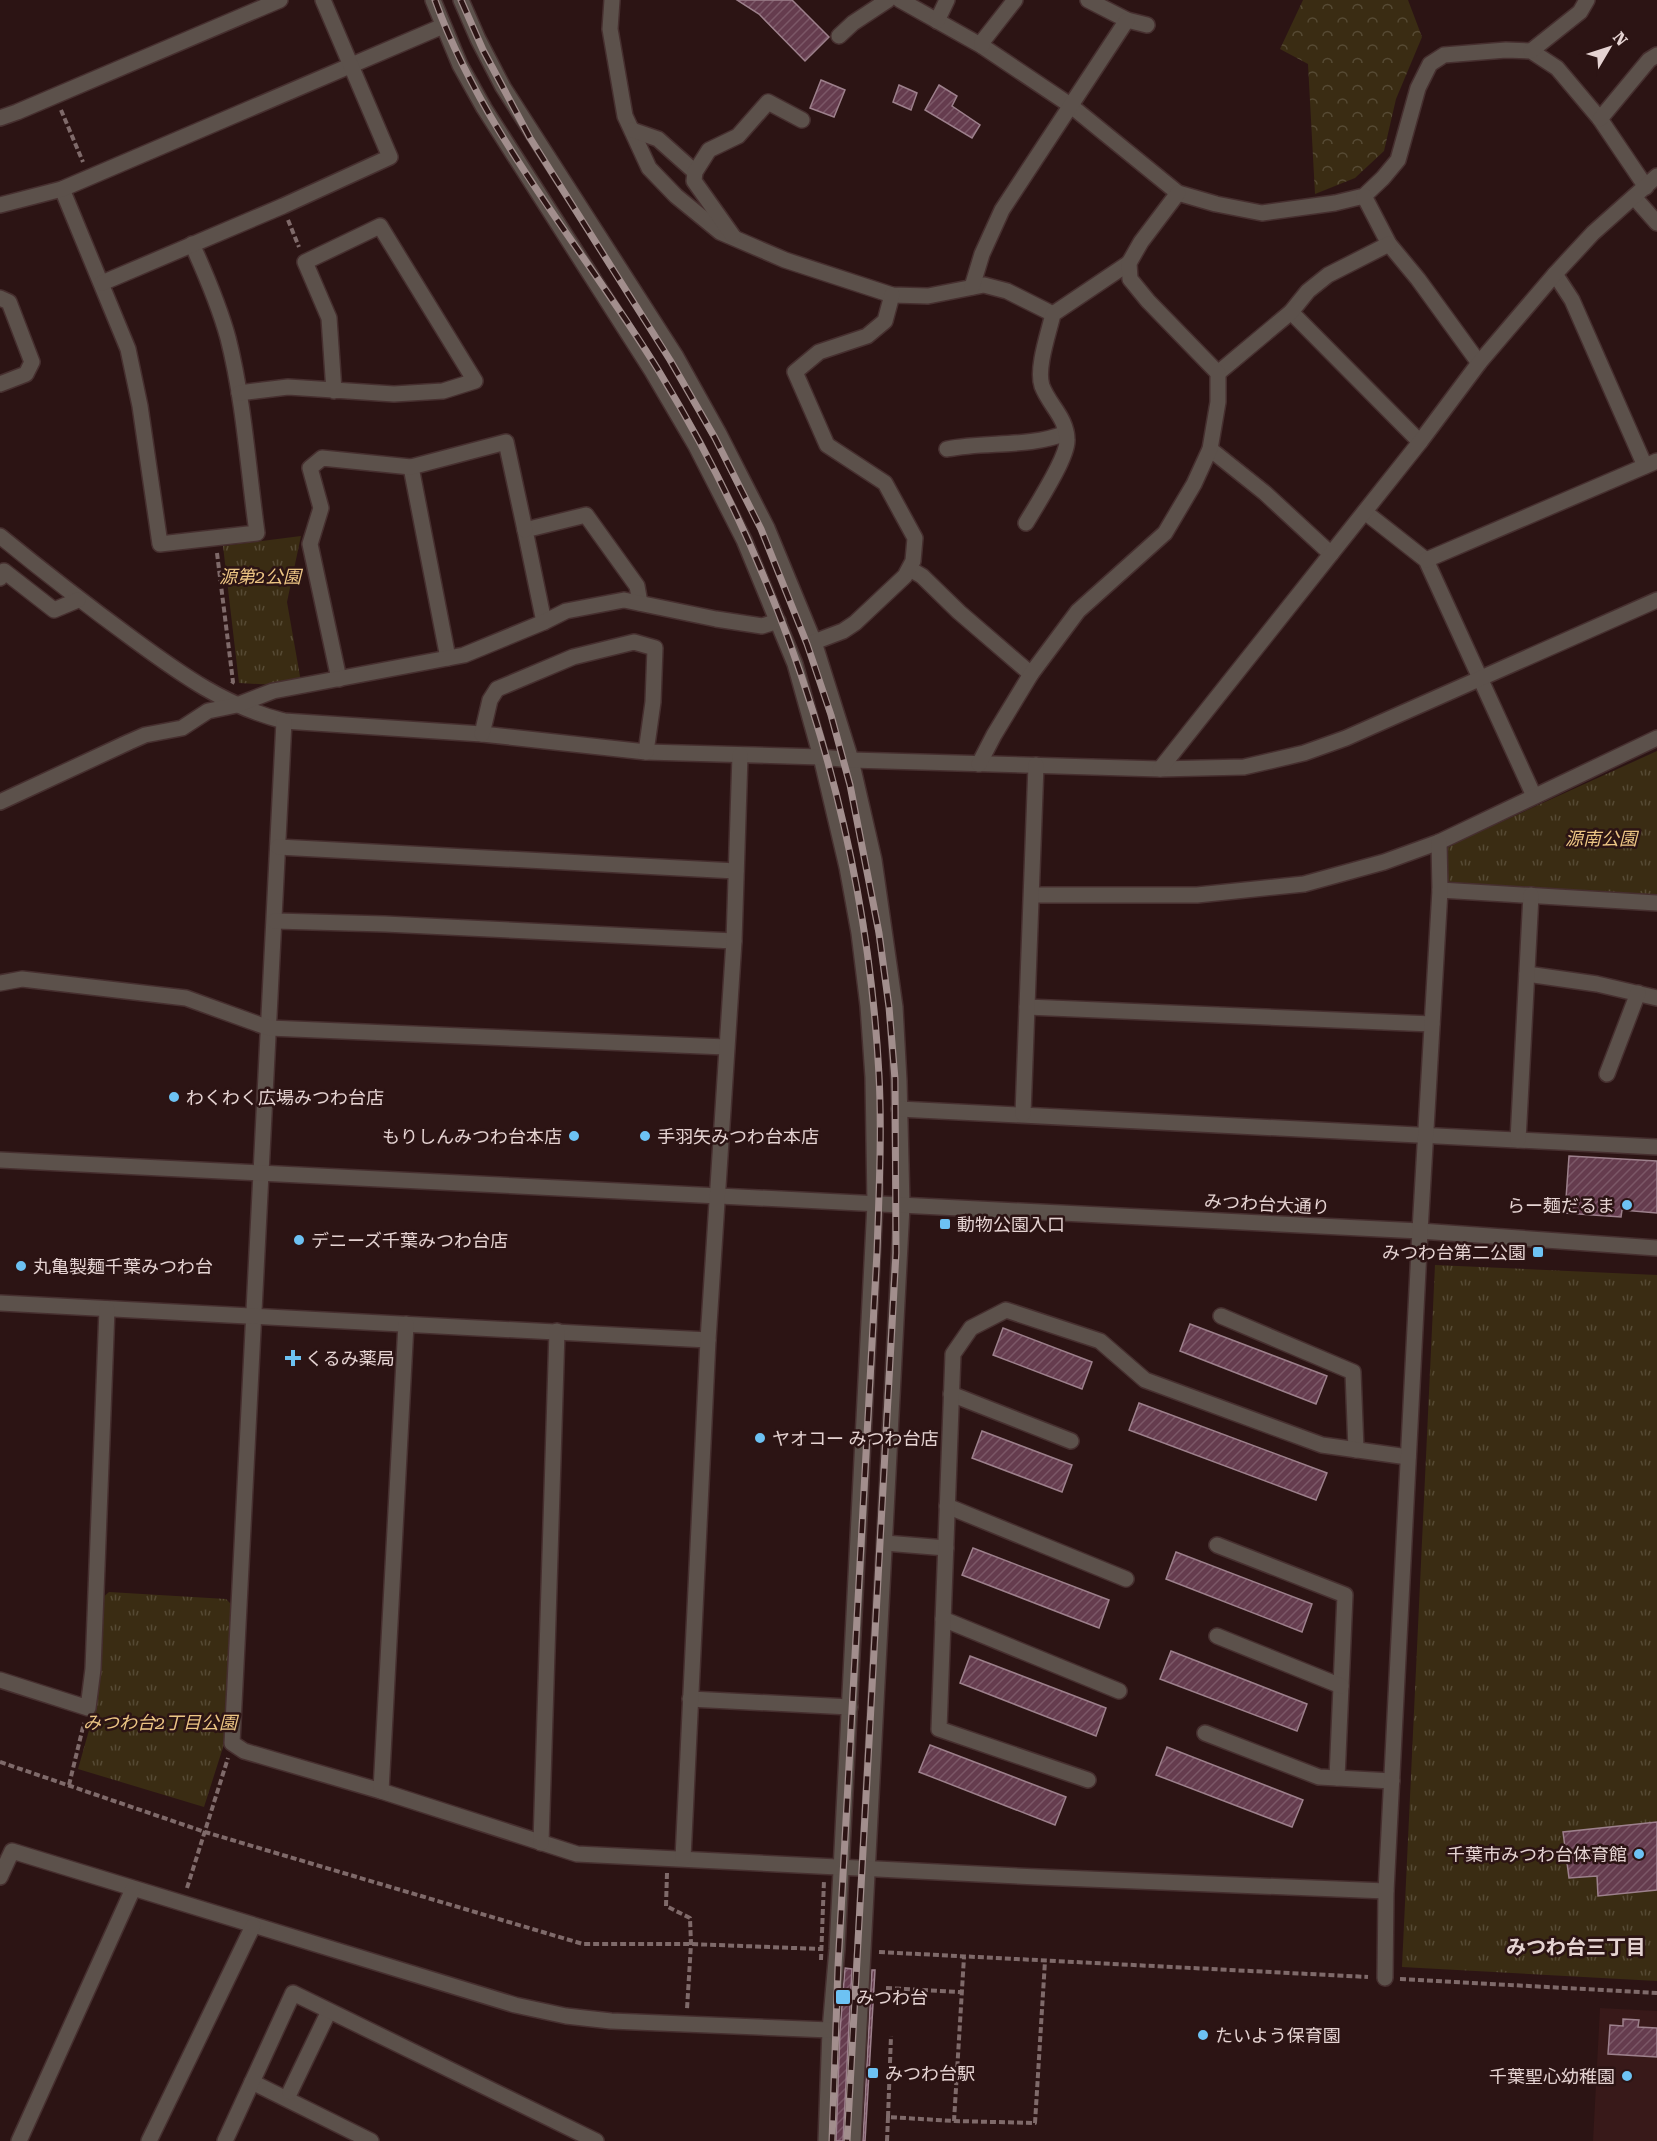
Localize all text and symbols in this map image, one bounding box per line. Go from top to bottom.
north arrow [1579,18,1639,78]
text: N [1609,28,1632,50]
park label: 源第2公園 [219,566,304,587]
park label: 源南公園 [1565,828,1640,849]
place label: わくわく広場みつわ台店 [186,1087,384,1108]
marker: わくわく広場みつわ台店 [167,1090,181,1104]
place label: もりしんみつわ台本店 [382,1126,562,1147]
place label: 手羽矢みつわ台本店 [657,1126,819,1147]
marker: もりしんみつわ台本店 [567,1129,581,1143]
marker: 手羽矢みつわ台本店 [638,1129,652,1143]
street label: みつわ台大通り [1204,1190,1330,1218]
place label: らー麺だるま [1507,1195,1615,1216]
marker: らー麺だるま [1620,1198,1634,1212]
place label: 動物公園入口 [957,1214,1065,1235]
marker: 動物公園入口 [938,1217,952,1231]
place label: デニーズ千葉みつわ台店 [311,1230,508,1251]
marker: デニーズ千葉みつわ台店 [292,1233,306,1247]
place label: みつわ台第二公園 [1382,1242,1526,1263]
marker: みつわ台第二公園 [1531,1245,1545,1259]
place label: 丸亀製麺千葉みつわ台 [33,1256,213,1277]
marker: 丸亀製麺千葉みつわ台 [14,1259,28,1273]
place label: くるみ薬局 [305,1348,395,1369]
marker: くるみ薬局 [286,1351,300,1365]
place label: ヤオコー みつわ台店 [772,1428,939,1449]
marker: ヤオコー みつわ台店 [753,1431,767,1445]
park label: みつわ台2丁目公園 [83,1712,240,1733]
place label: 千葉市みつわ台体育館 [1447,1844,1627,1865]
marker: 千葉市みつわ台体育館 [1632,1847,1646,1861]
district label: みつわ台三丁目 [1506,1935,1646,1959]
place label: みつわ台 [856,1987,928,2008]
marker: みつわ台 [834,1988,852,2006]
place label: たいよう保育園 [1215,2025,1341,2046]
marker: たいよう保育園 [1196,2028,1210,2042]
place label: みつわ台駅 [885,2063,975,2084]
marker: みつわ台駅 [866,2066,880,2080]
place label: 千葉聖心幼稚園 [1489,2066,1615,2087]
marker: 千葉聖心幼稚園 [1620,2069,1634,2083]

